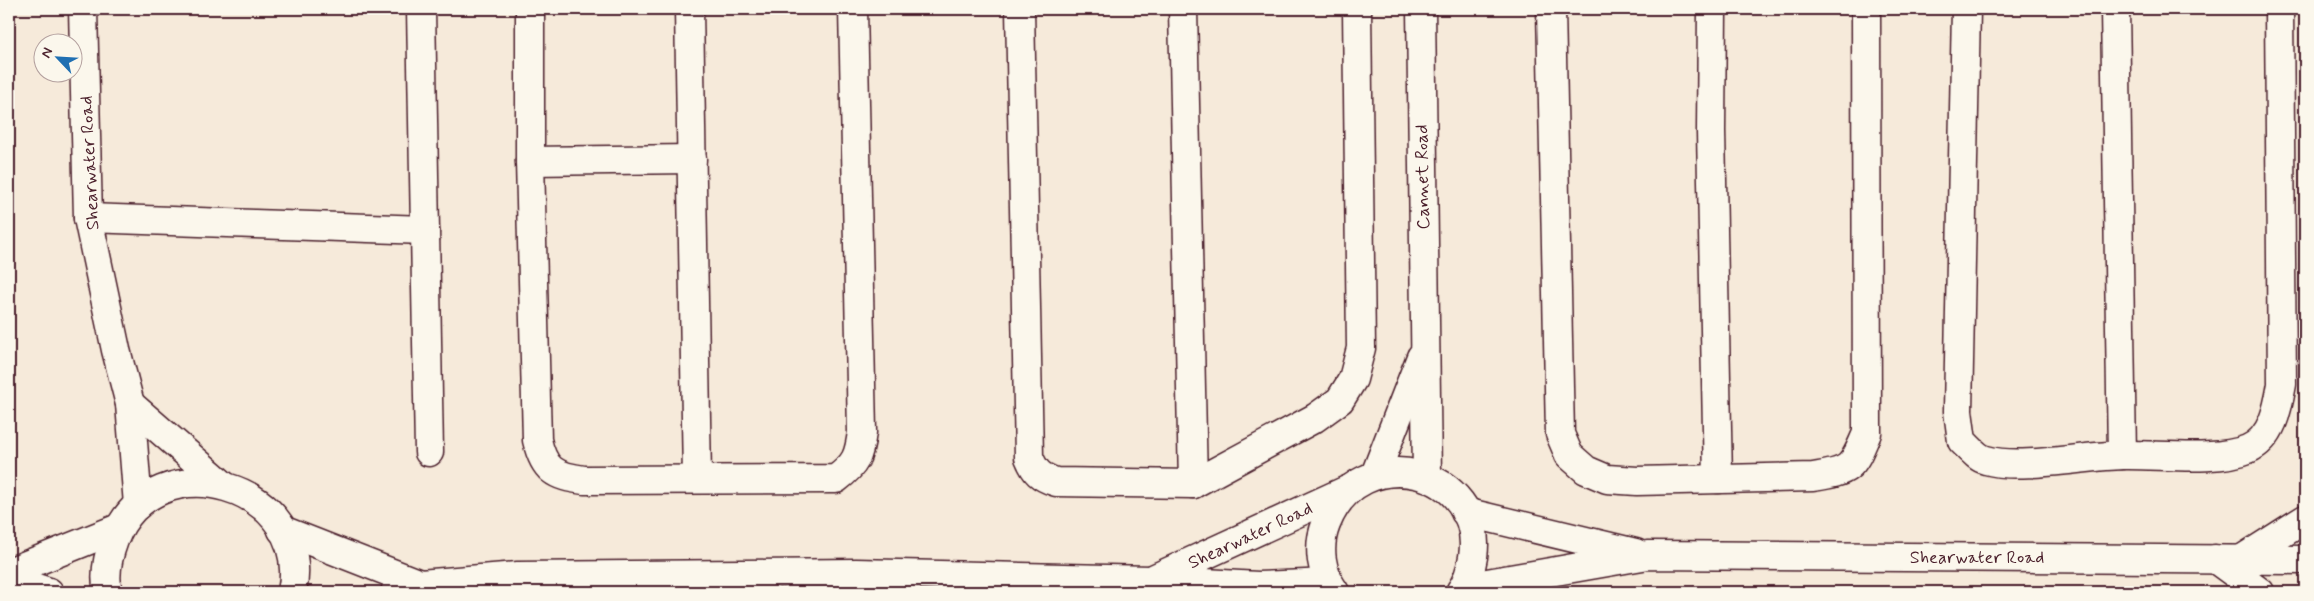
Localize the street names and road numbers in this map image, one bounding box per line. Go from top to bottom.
street label: Shearwater Road [74,95,106,231]
street label: Cannet Road [1410,124,1436,230]
street label: Shearwater Road [1184,497,1316,575]
street label: Shearwater Road [1910,546,2044,570]

